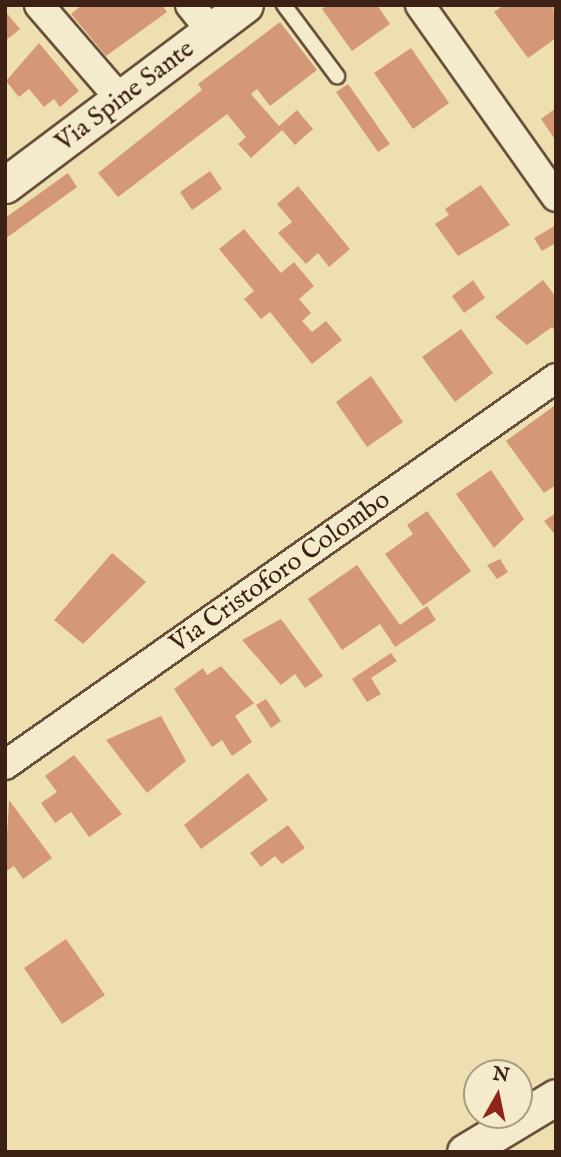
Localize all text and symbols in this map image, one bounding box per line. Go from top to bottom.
street label: Via Spine Sante [49,34,201,158]
street label: Via Cristoforo Colombo [164,484,396,660]
north arrow [463,1059,533,1129]
text: N [491,1062,511,1088]

